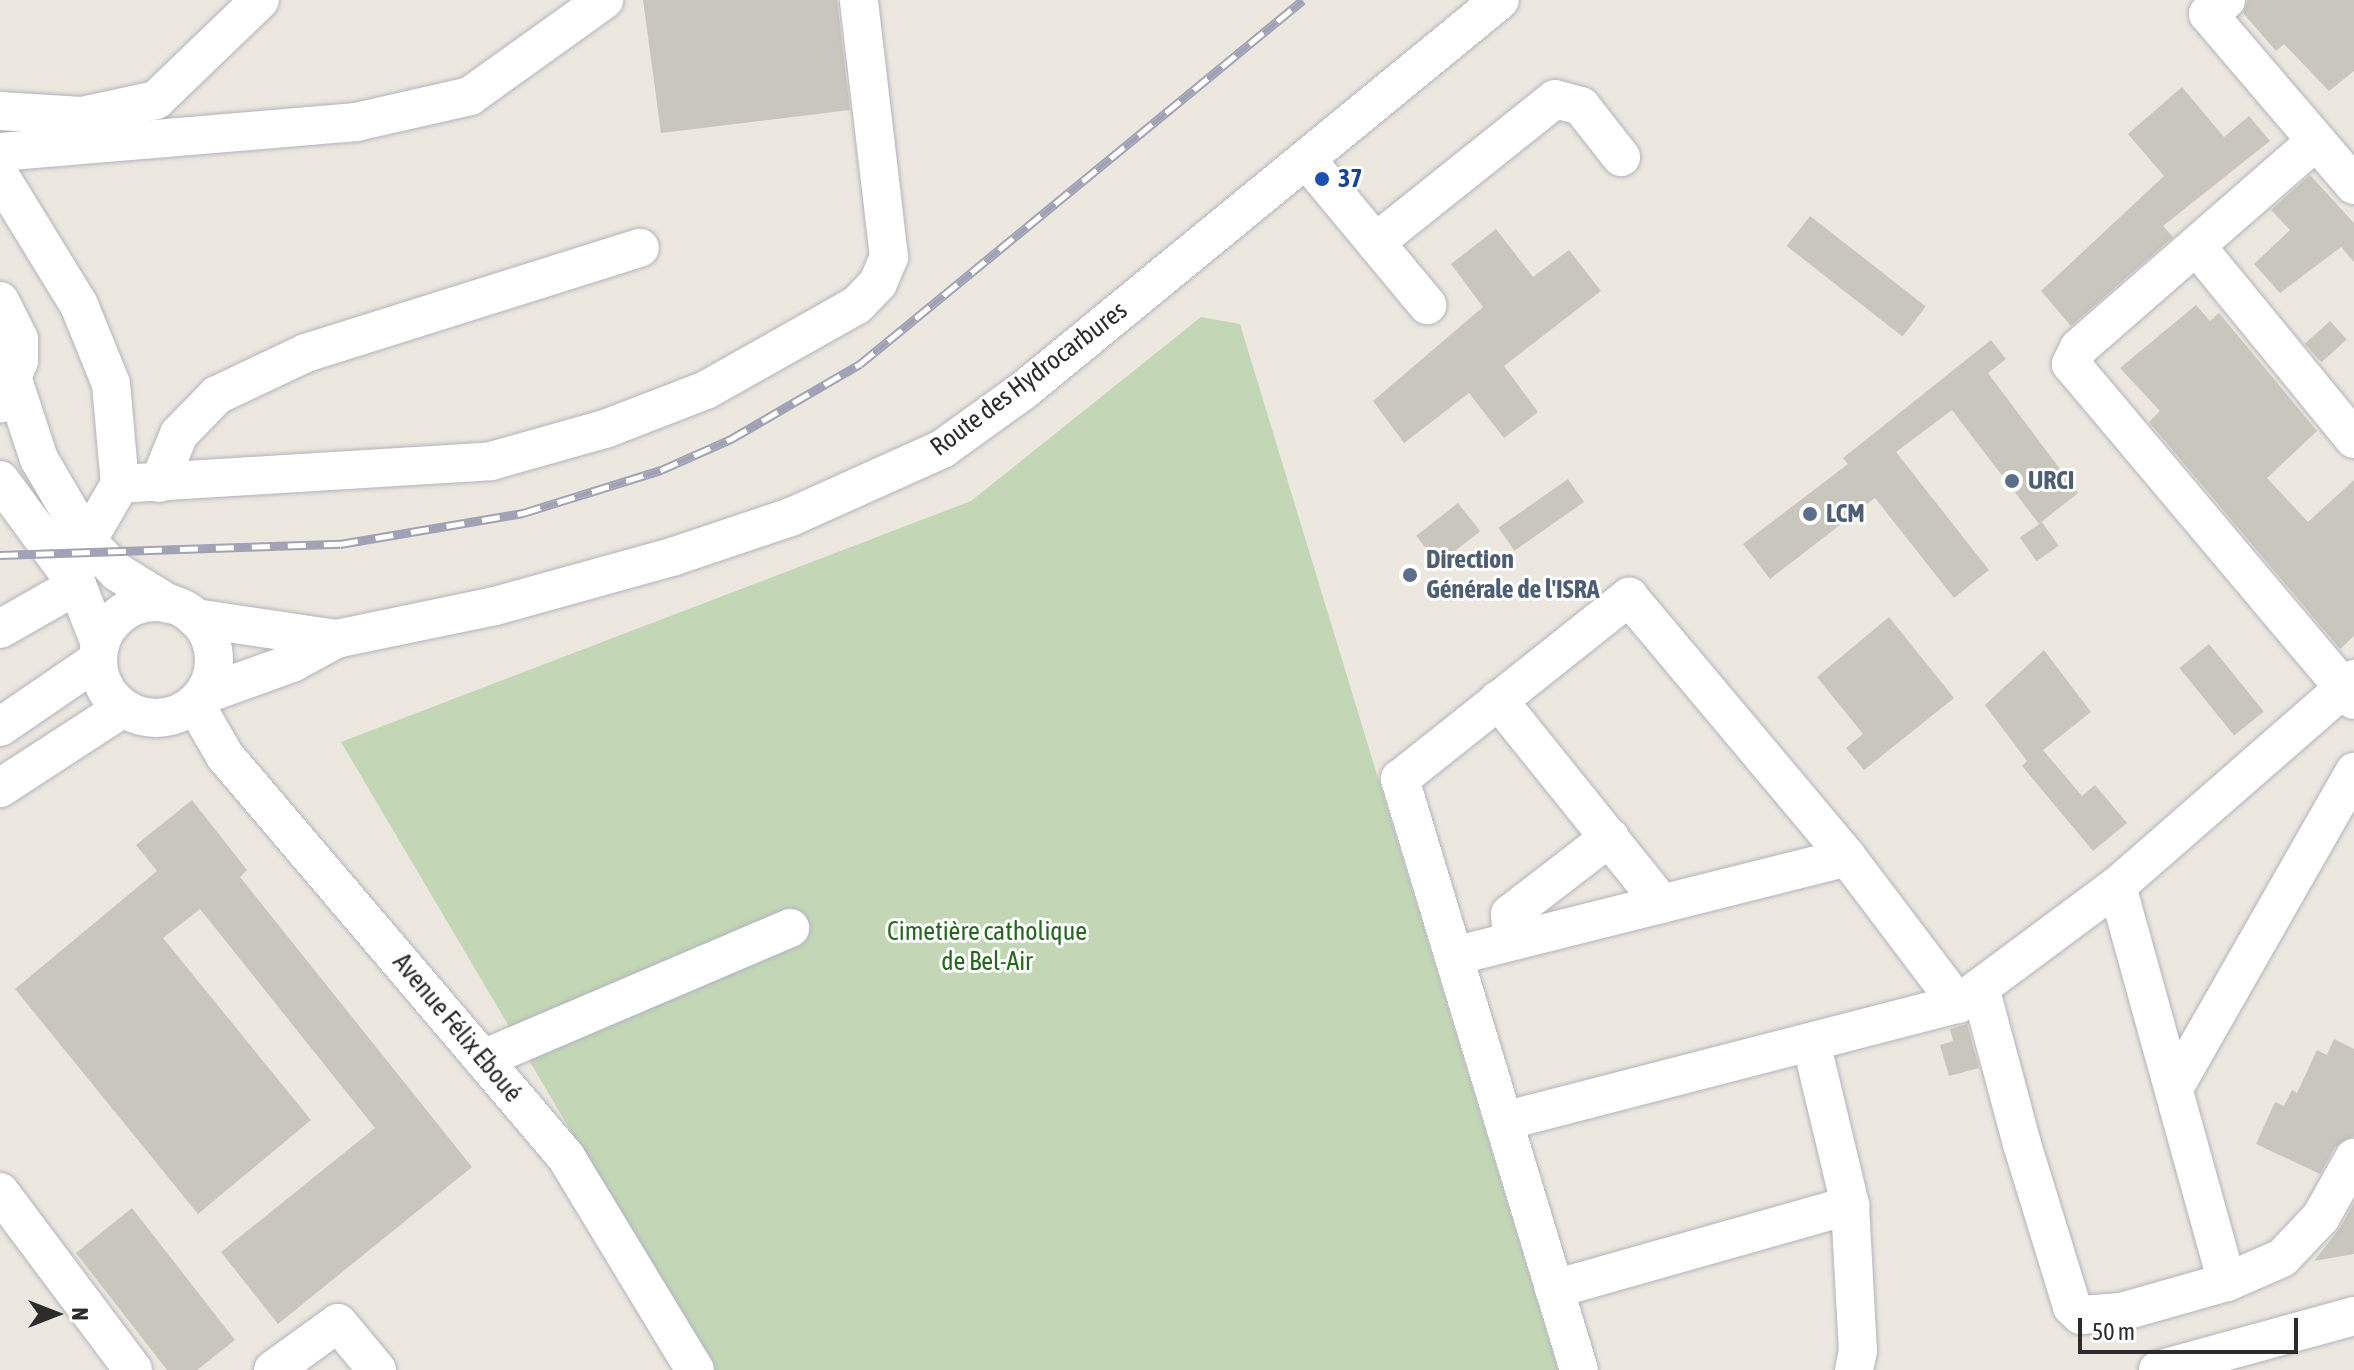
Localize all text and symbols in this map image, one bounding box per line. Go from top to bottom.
place label: 37 [1338,163,1362,195]
marker: 37 [1313,170,1331,188]
street label: Route des Hydrocarbures [925,295,1133,463]
place label: URCI [2028,465,2074,497]
marker: URCI [2003,472,2021,490]
place label: LCM [1826,498,1865,530]
marker: LCM [1801,505,1819,523]
place label: Direction Générale de l'ISRA [1426,544,1599,606]
marker: Direction Générale de l'ISRA [1401,566,1419,584]
park label: Cimetière catholique de Bel-Air [887,916,1087,978]
street label: Avenue Félix Eboué [386,947,528,1109]
north arrow [16,1274,96,1354]
scale bar [2082,1302,2302,1352]
text: N [67,1308,93,1320]
text: 50 m [2092,1318,2135,1345]

